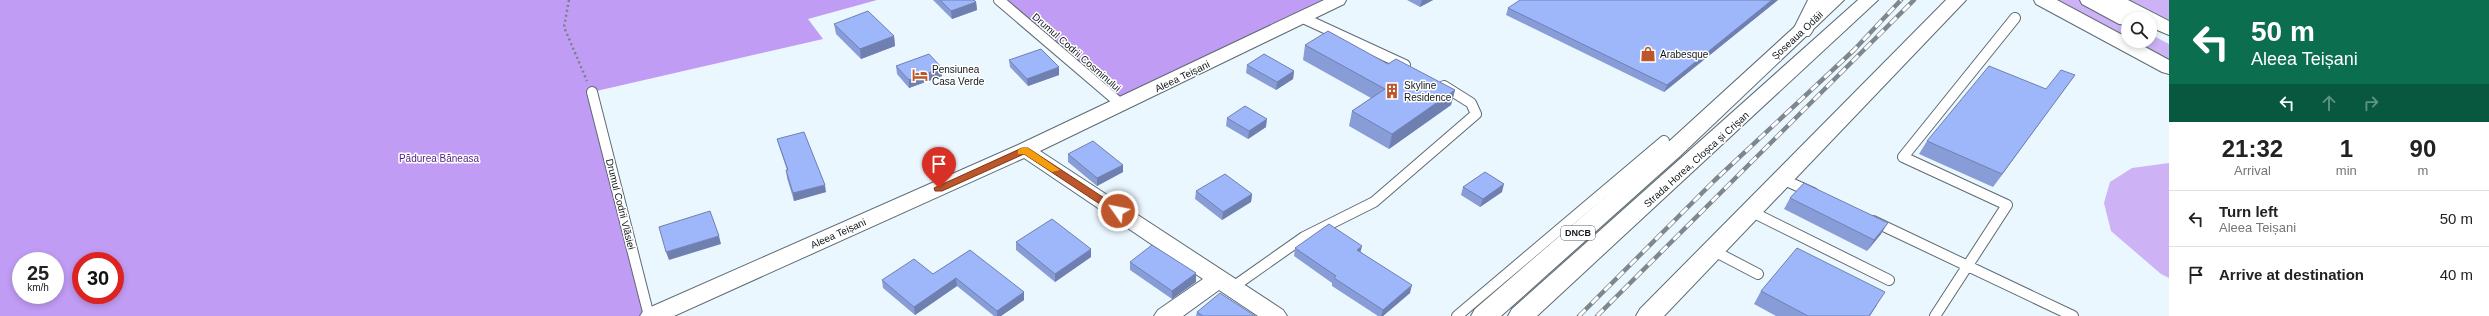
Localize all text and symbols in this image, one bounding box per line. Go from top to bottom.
street label: Șoseaua Odăii [1770,9,1825,62]
street label: Drumul Codrii Cosminului [1030,11,1123,94]
map controls [2121,12,2157,48]
button: search [2121,12,2157,48]
icon: left [2185,16,2237,68]
text: 50 m [2251,16,2315,47]
shop icon: Arabesque [1639,45,1657,63]
place label: Arabesque [1660,49,1709,60]
text: Aleea Teișani [2251,49,2358,69]
street label: Aleea Teișani [1153,59,1211,94]
place label: Pensiunea Casa Verde [932,64,985,87]
hotel icon: Pensiunea Casa Verde [911,66,929,84]
place label: Skyline Residence [1404,80,1452,103]
building icon: Skyline Residence [1383,82,1401,100]
icon: left [2276,92,2298,114]
icon: ahead [2318,92,2340,114]
icon: right [2360,92,2382,114]
street label: Strada Horea, Cloșca și Crișan [1642,109,1751,209]
text: 21:32 [2222,135,2283,162]
text: 1 [2340,135,2353,162]
text: 90 [2410,135,2436,162]
pin [922,147,956,188]
park label: Pădurea Băneasa [399,153,479,164]
icon: arrive [928,153,950,175]
street label: Drumul Codrii Vlăsiei [604,157,637,251]
text: Arrival [2234,163,2271,178]
text: min [2336,163,2357,178]
text: m [2417,163,2428,178]
position arrow [1097,190,1139,232]
text: Turn left [2219,203,2278,220]
icon: left [2185,208,2207,230]
text: 50 m [2440,210,2473,227]
street label: Aleea Teișani [809,216,868,251]
text: Aleea Teișani [2219,220,2296,235]
road number: DNCB [1561,226,1595,240]
speed limit sign: 30 [72,252,124,304]
text: 25 [27,262,49,284]
icon: arrive [2185,264,2207,286]
text: Arrive at destination [2219,266,2364,283]
text: 40 m [2440,266,2473,283]
text: km/h [27,282,49,293]

